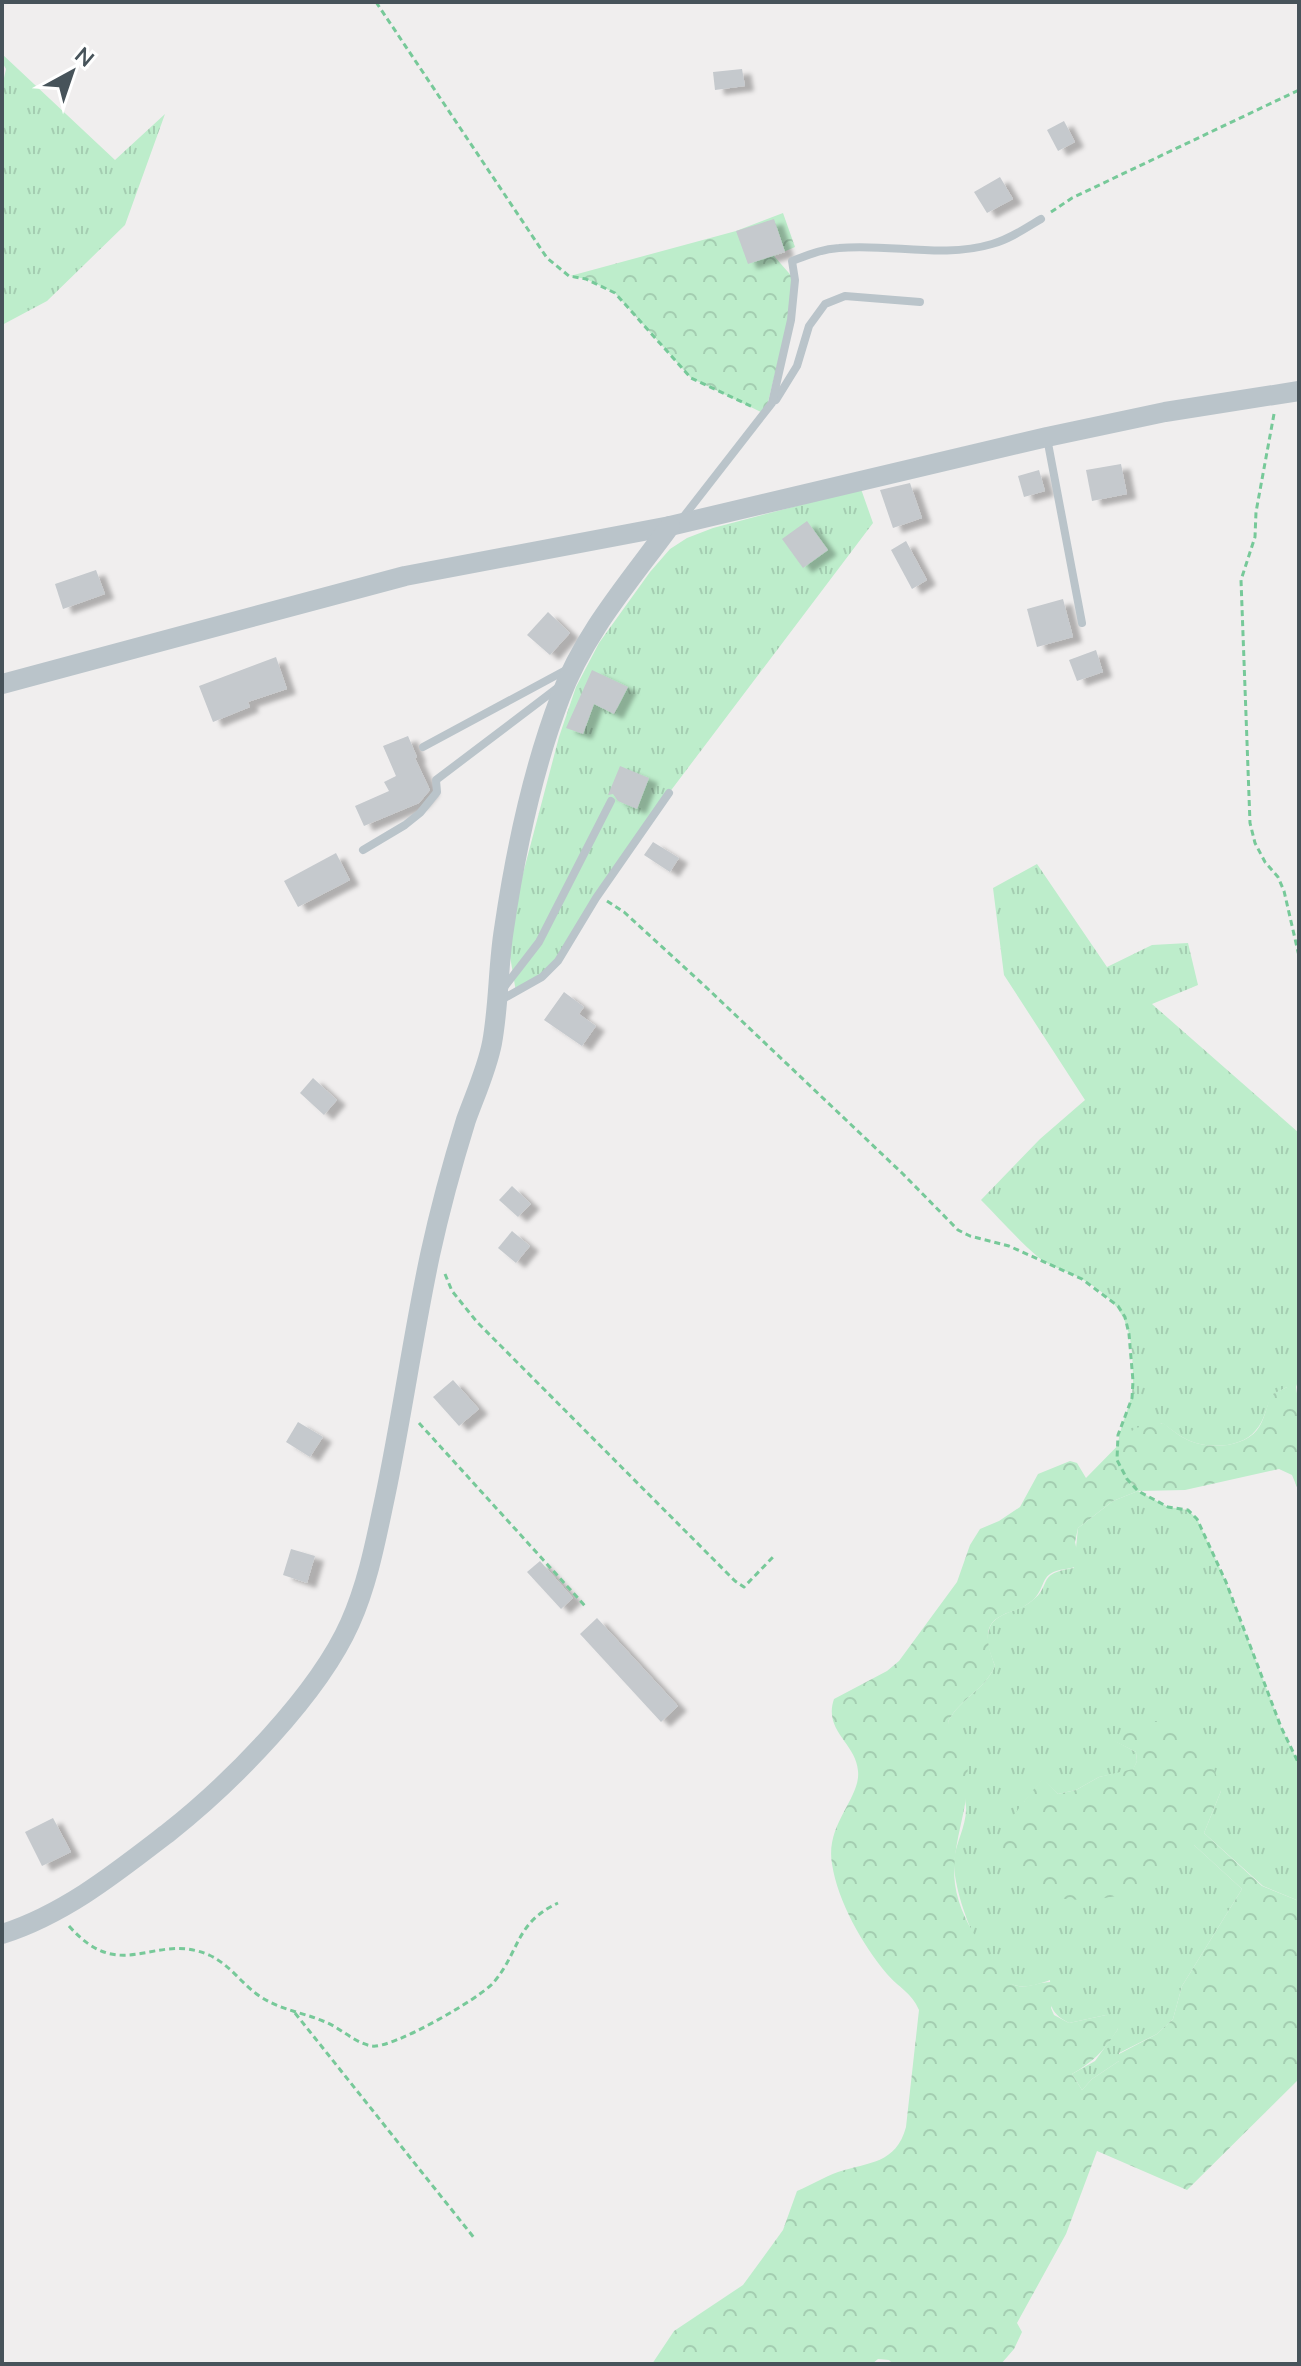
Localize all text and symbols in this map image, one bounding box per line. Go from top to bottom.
north arrow [32,32,112,112]
text: N [69,41,100,73]

